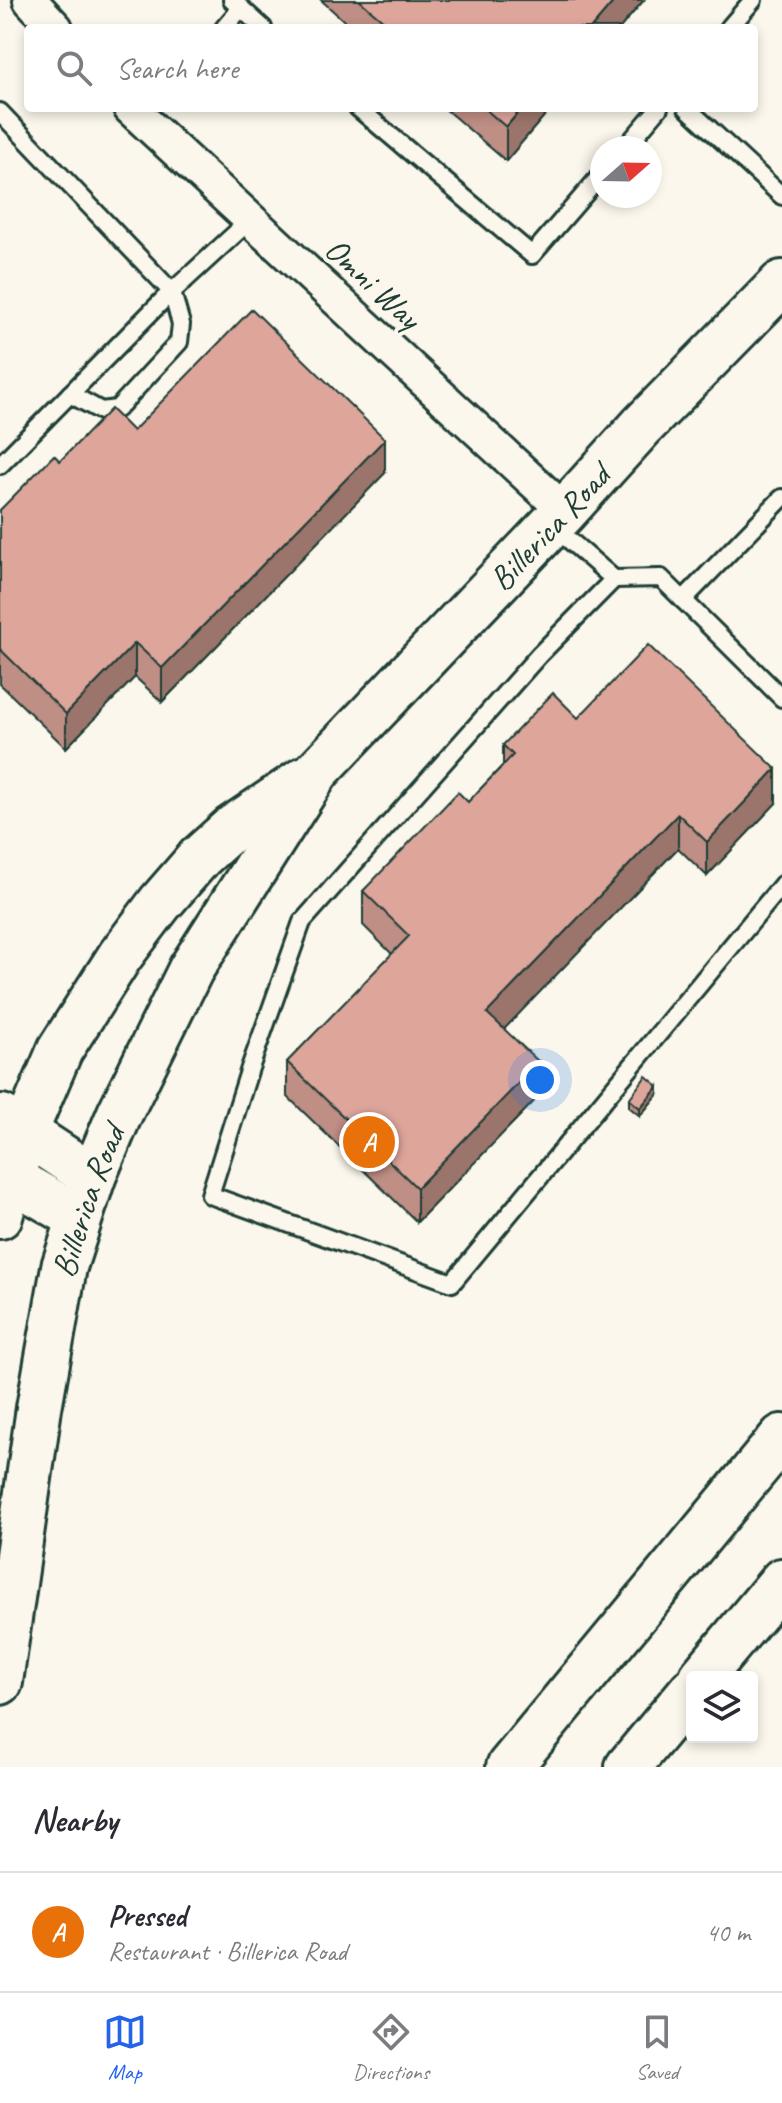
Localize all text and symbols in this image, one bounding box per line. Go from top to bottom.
search box [24,24,758,112]
icon: search [52,46,96,90]
text: Search here [116,49,238,87]
north arrow [590,136,662,208]
street label: Omni Way [316,228,433,341]
street label: Billerica Road [479,451,623,599]
your location [520,1060,560,1100]
pin: A [343,1112,395,1172]
street label: Billerica Road [41,1113,136,1282]
map controls [686,1671,758,1743]
button: layers [686,1671,758,1743]
text: Nearby [32,1798,118,1841]
text: Pressed [108,1897,186,1935]
text: A [51,1916,65,1949]
text: 40 m [706,1916,750,1949]
text: Restaurant · Billerica Road [108,1935,347,1968]
tab: Map [103,2010,147,2086]
tab: Directions [353,2010,429,2086]
tab: Saved [635,2010,679,2086]

